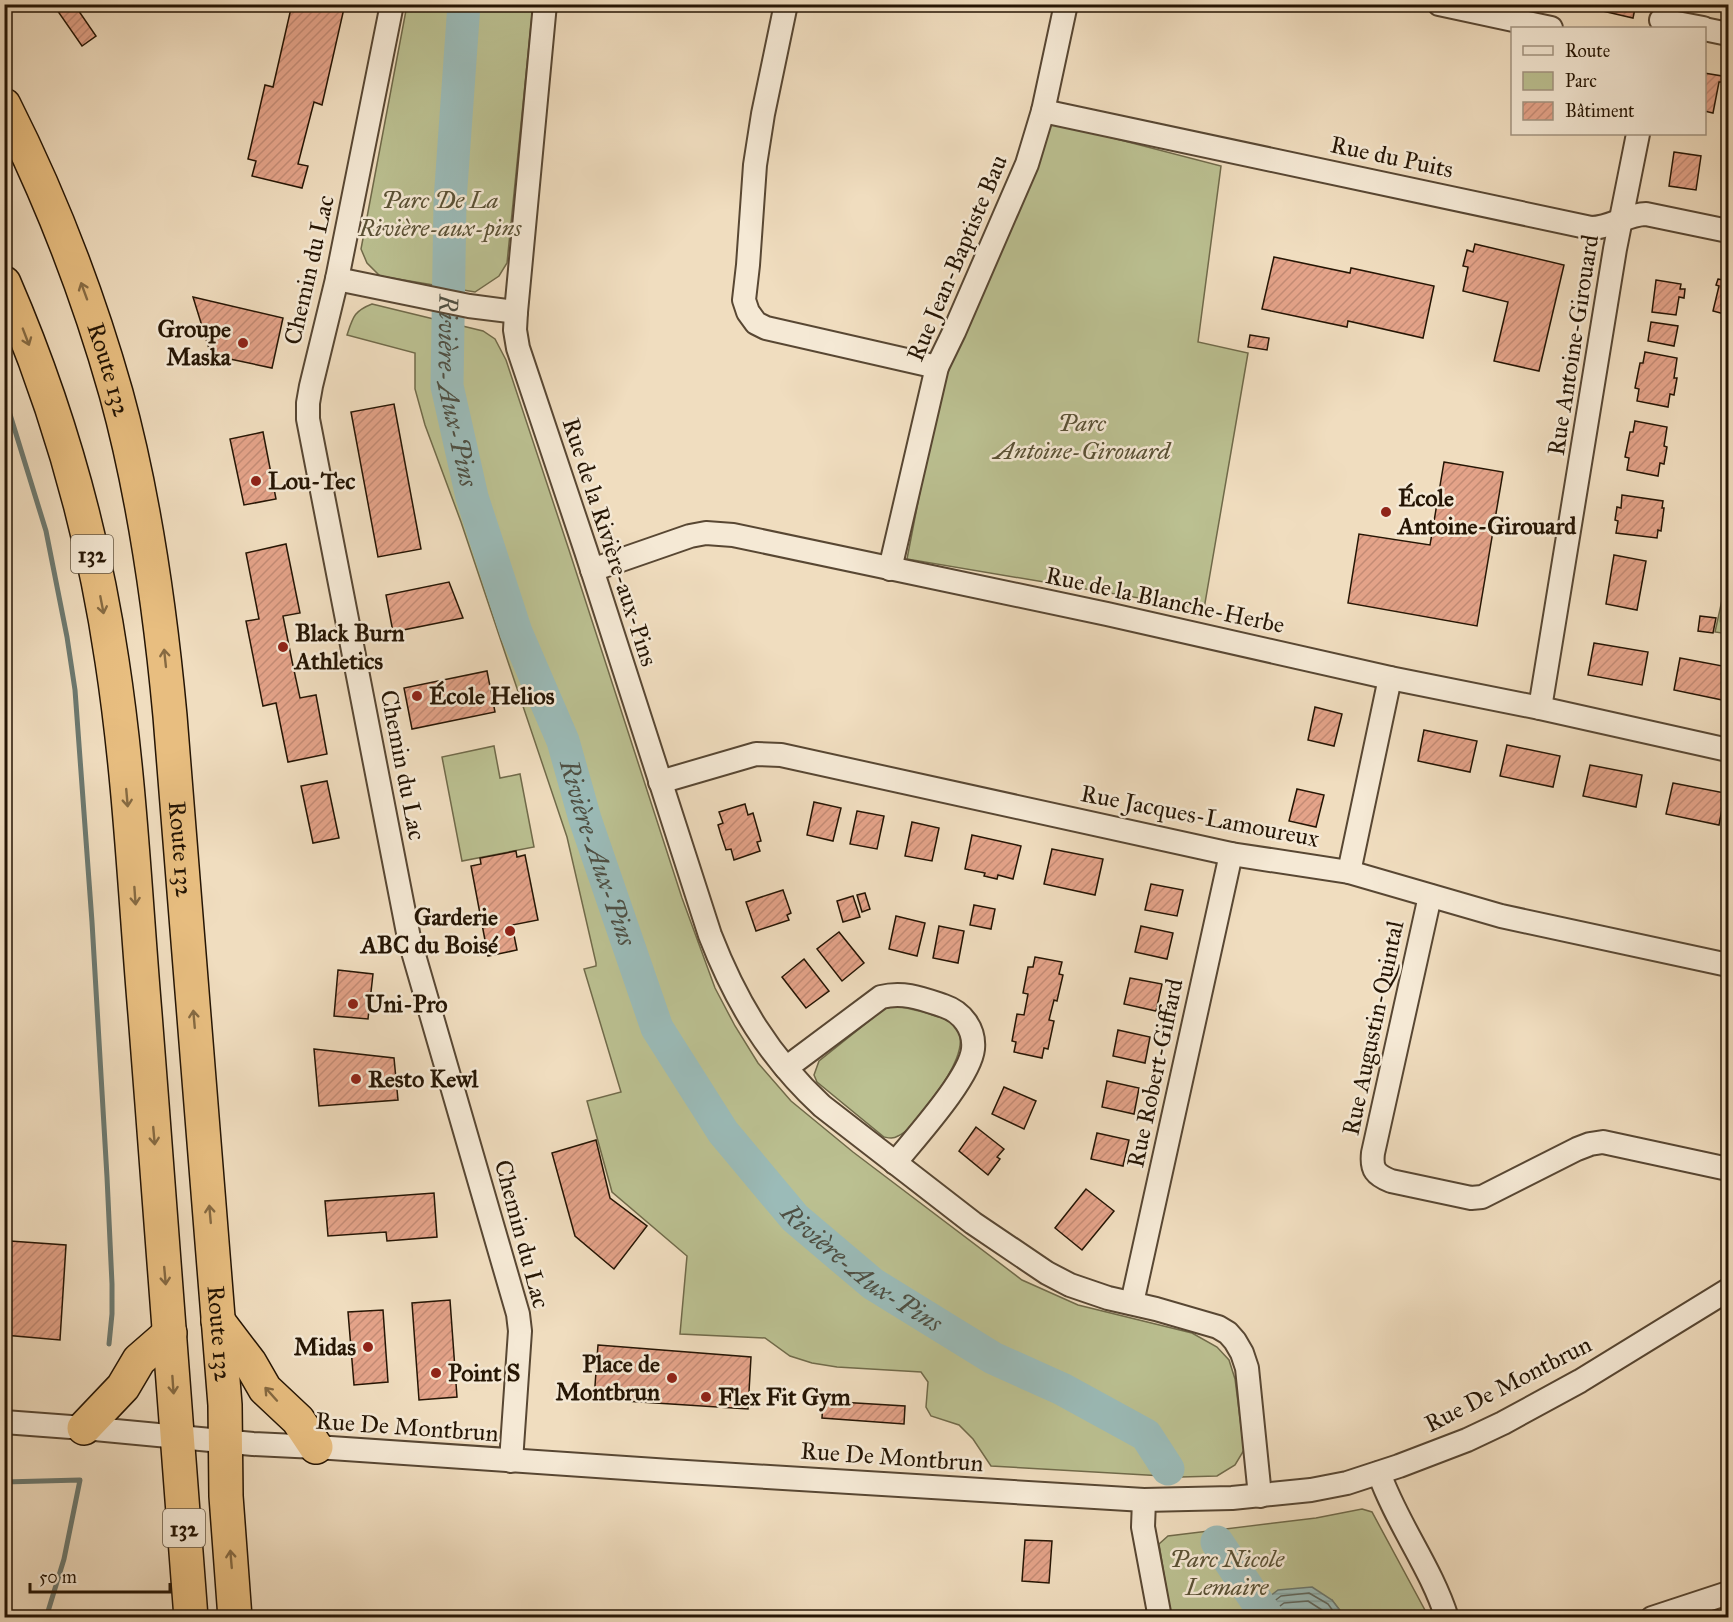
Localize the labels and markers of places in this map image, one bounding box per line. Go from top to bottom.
place label: Groupe Maska [158,314,232,372]
marker: Groupe Maska [236,336,250,350]
place label: Lou-Tec [268,466,355,496]
marker: Lou-Tec [249,474,263,488]
place label: École Antoine-Girouard [1396,482,1577,541]
marker: École Antoine-Girouard [1379,505,1393,519]
place label: Black Burn Athletics [293,618,405,676]
marker: Black Burn Athletics [276,640,290,654]
place label: École Helios [429,680,555,711]
marker: École Helios [410,689,424,703]
place label: Garderie ABC du Boisé [359,902,499,960]
marker: Garderie ABC du Boisé [503,924,517,938]
place label: Uni-Pro [365,989,448,1019]
marker: Uni-Pro [346,997,360,1011]
place label: Resto Kewl [368,1064,479,1094]
marker: Resto Kewl [349,1072,363,1086]
place label: Midas [294,1332,356,1362]
marker: Midas [361,1340,375,1354]
place label: Place de Montbrun [555,1349,660,1407]
place label: Point S [448,1358,521,1388]
marker: Point S [429,1366,443,1380]
marker: Place de Montbrun [665,1371,679,1385]
place label: Flex Fit Gym [718,1382,852,1412]
marker: Flex Fit Gym [699,1390,713,1404]

